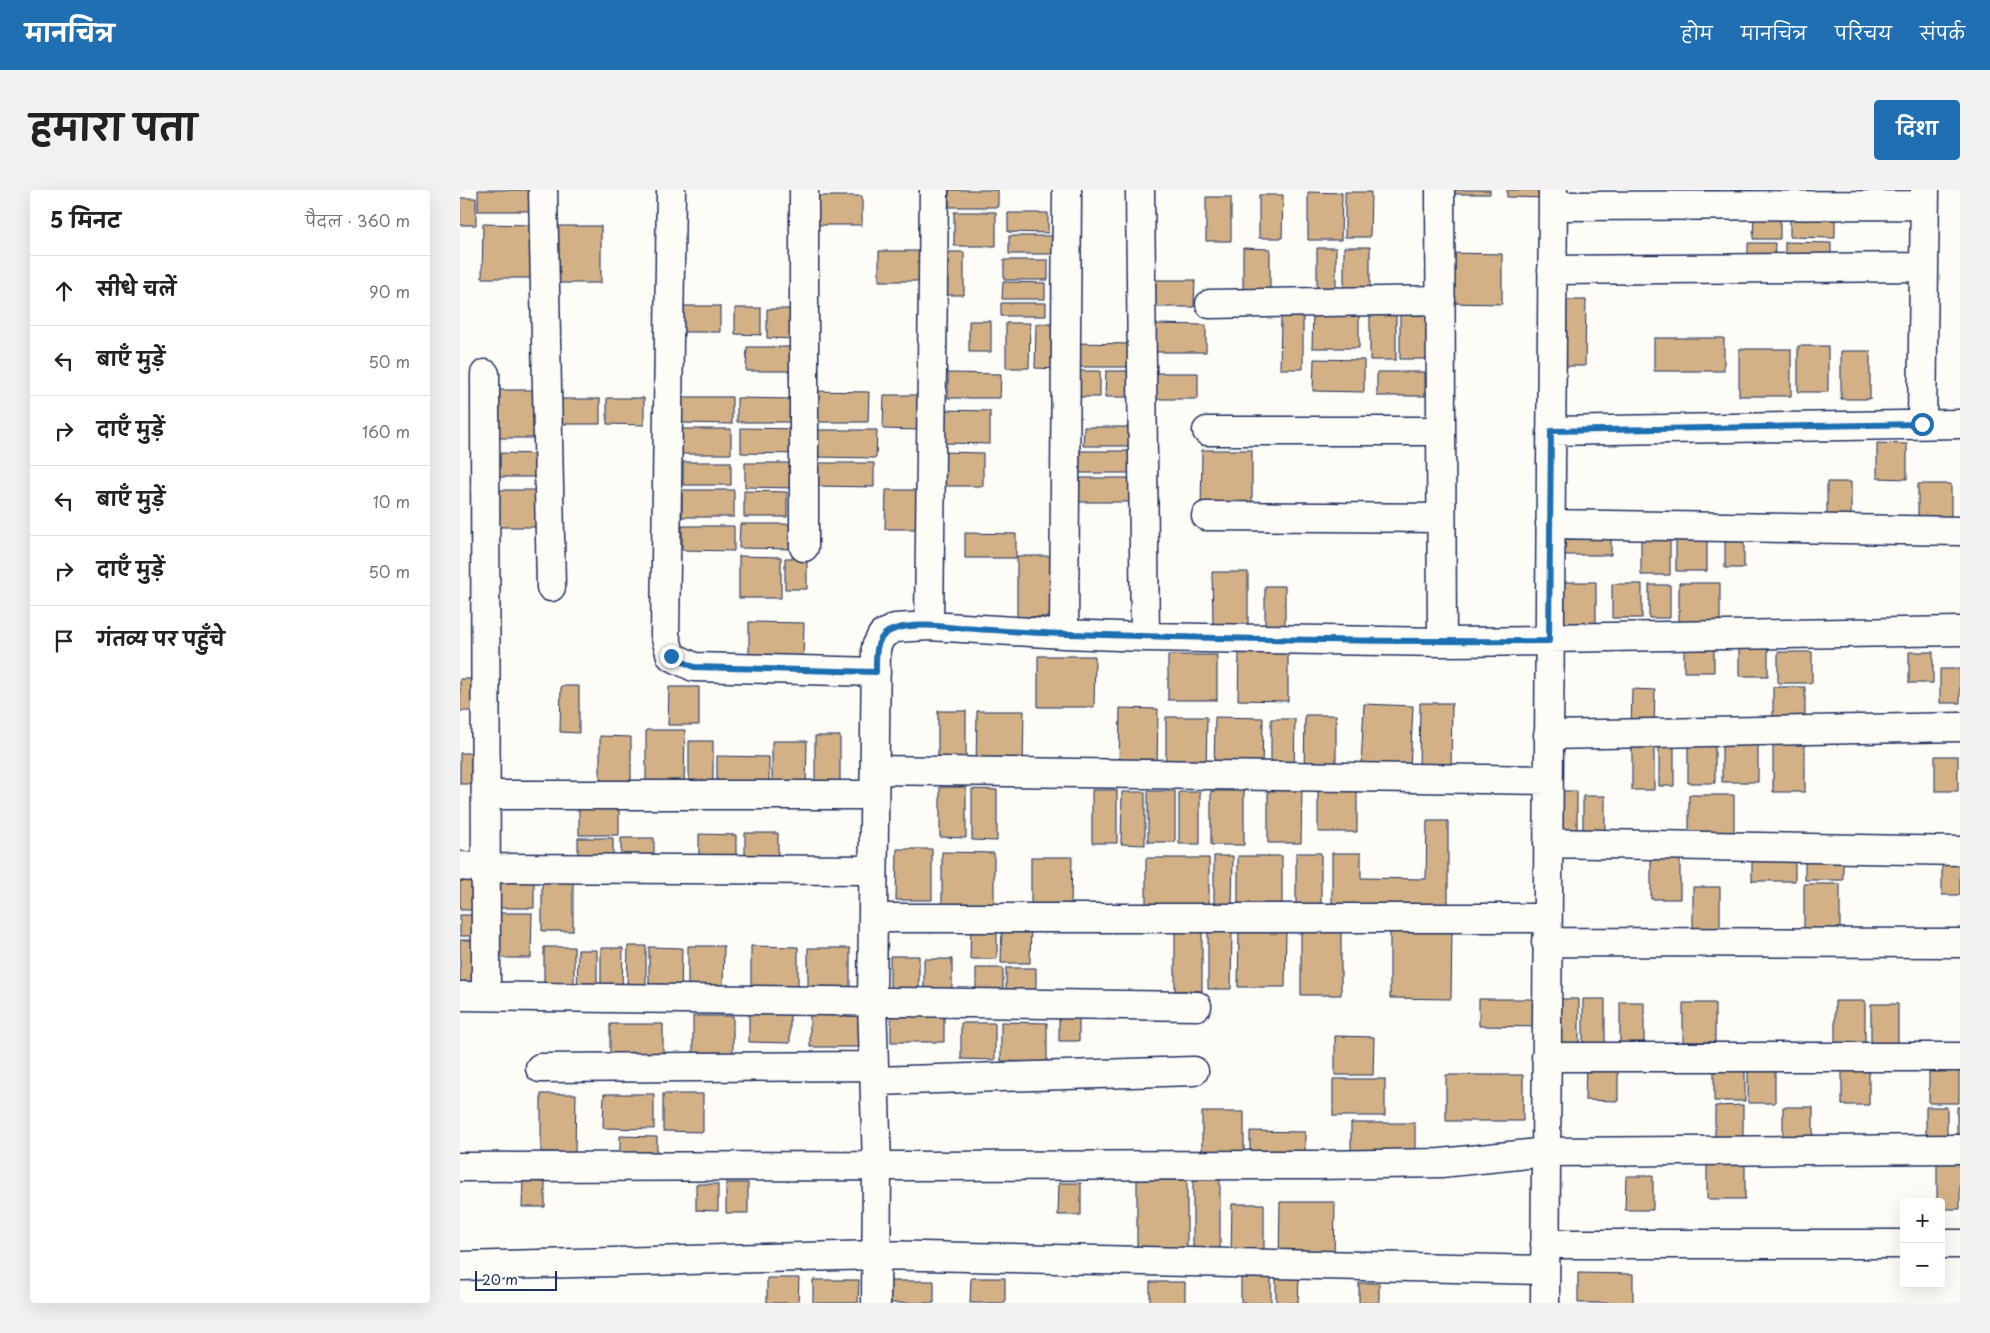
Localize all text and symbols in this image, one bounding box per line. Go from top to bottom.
text: मानचित्र [25,14,114,50]
text: होम [1681,19,1713,46]
text: मानचित्र [1741,19,1807,46]
text: परिचय [1835,19,1892,46]
text: संपर्क [1920,19,1965,46]
text: हमारा पता [30,99,197,152]
button: दिशा [1874,100,1960,160]
text: 5 मिनट [50,203,121,235]
text: पैदल · 360 m [305,208,410,232]
text: सीधे चलें [97,274,176,302]
icon: ahead [50,277,78,305]
text: 90 m [369,279,410,303]
text: बाएँ मुड़ें [97,344,165,372]
icon: left [50,347,78,375]
text: 50 m [369,349,410,373]
route start [1911,413,1934,436]
text: दाएँ मुड़ें [97,414,164,442]
icon: right [50,417,78,445]
text: 160 m [362,419,410,443]
text: बाएँ मुड़ें [97,484,165,512]
icon: left [50,487,78,515]
text: 10 m [373,489,410,513]
text: दाएँ मुड़ें [97,554,164,582]
icon: right [50,557,78,585]
text: 50 m [369,559,410,583]
text: गंतव्य पर पहुँचे [97,624,225,652]
icon: arrive [50,627,78,655]
route end [660,645,683,668]
map controls [1900,1198,1945,1288]
button: + [1900,1198,1945,1243]
button: − [1900,1243,1945,1288]
scale bar [475,1268,558,1291]
text: 20 m [482,1269,518,1290]

